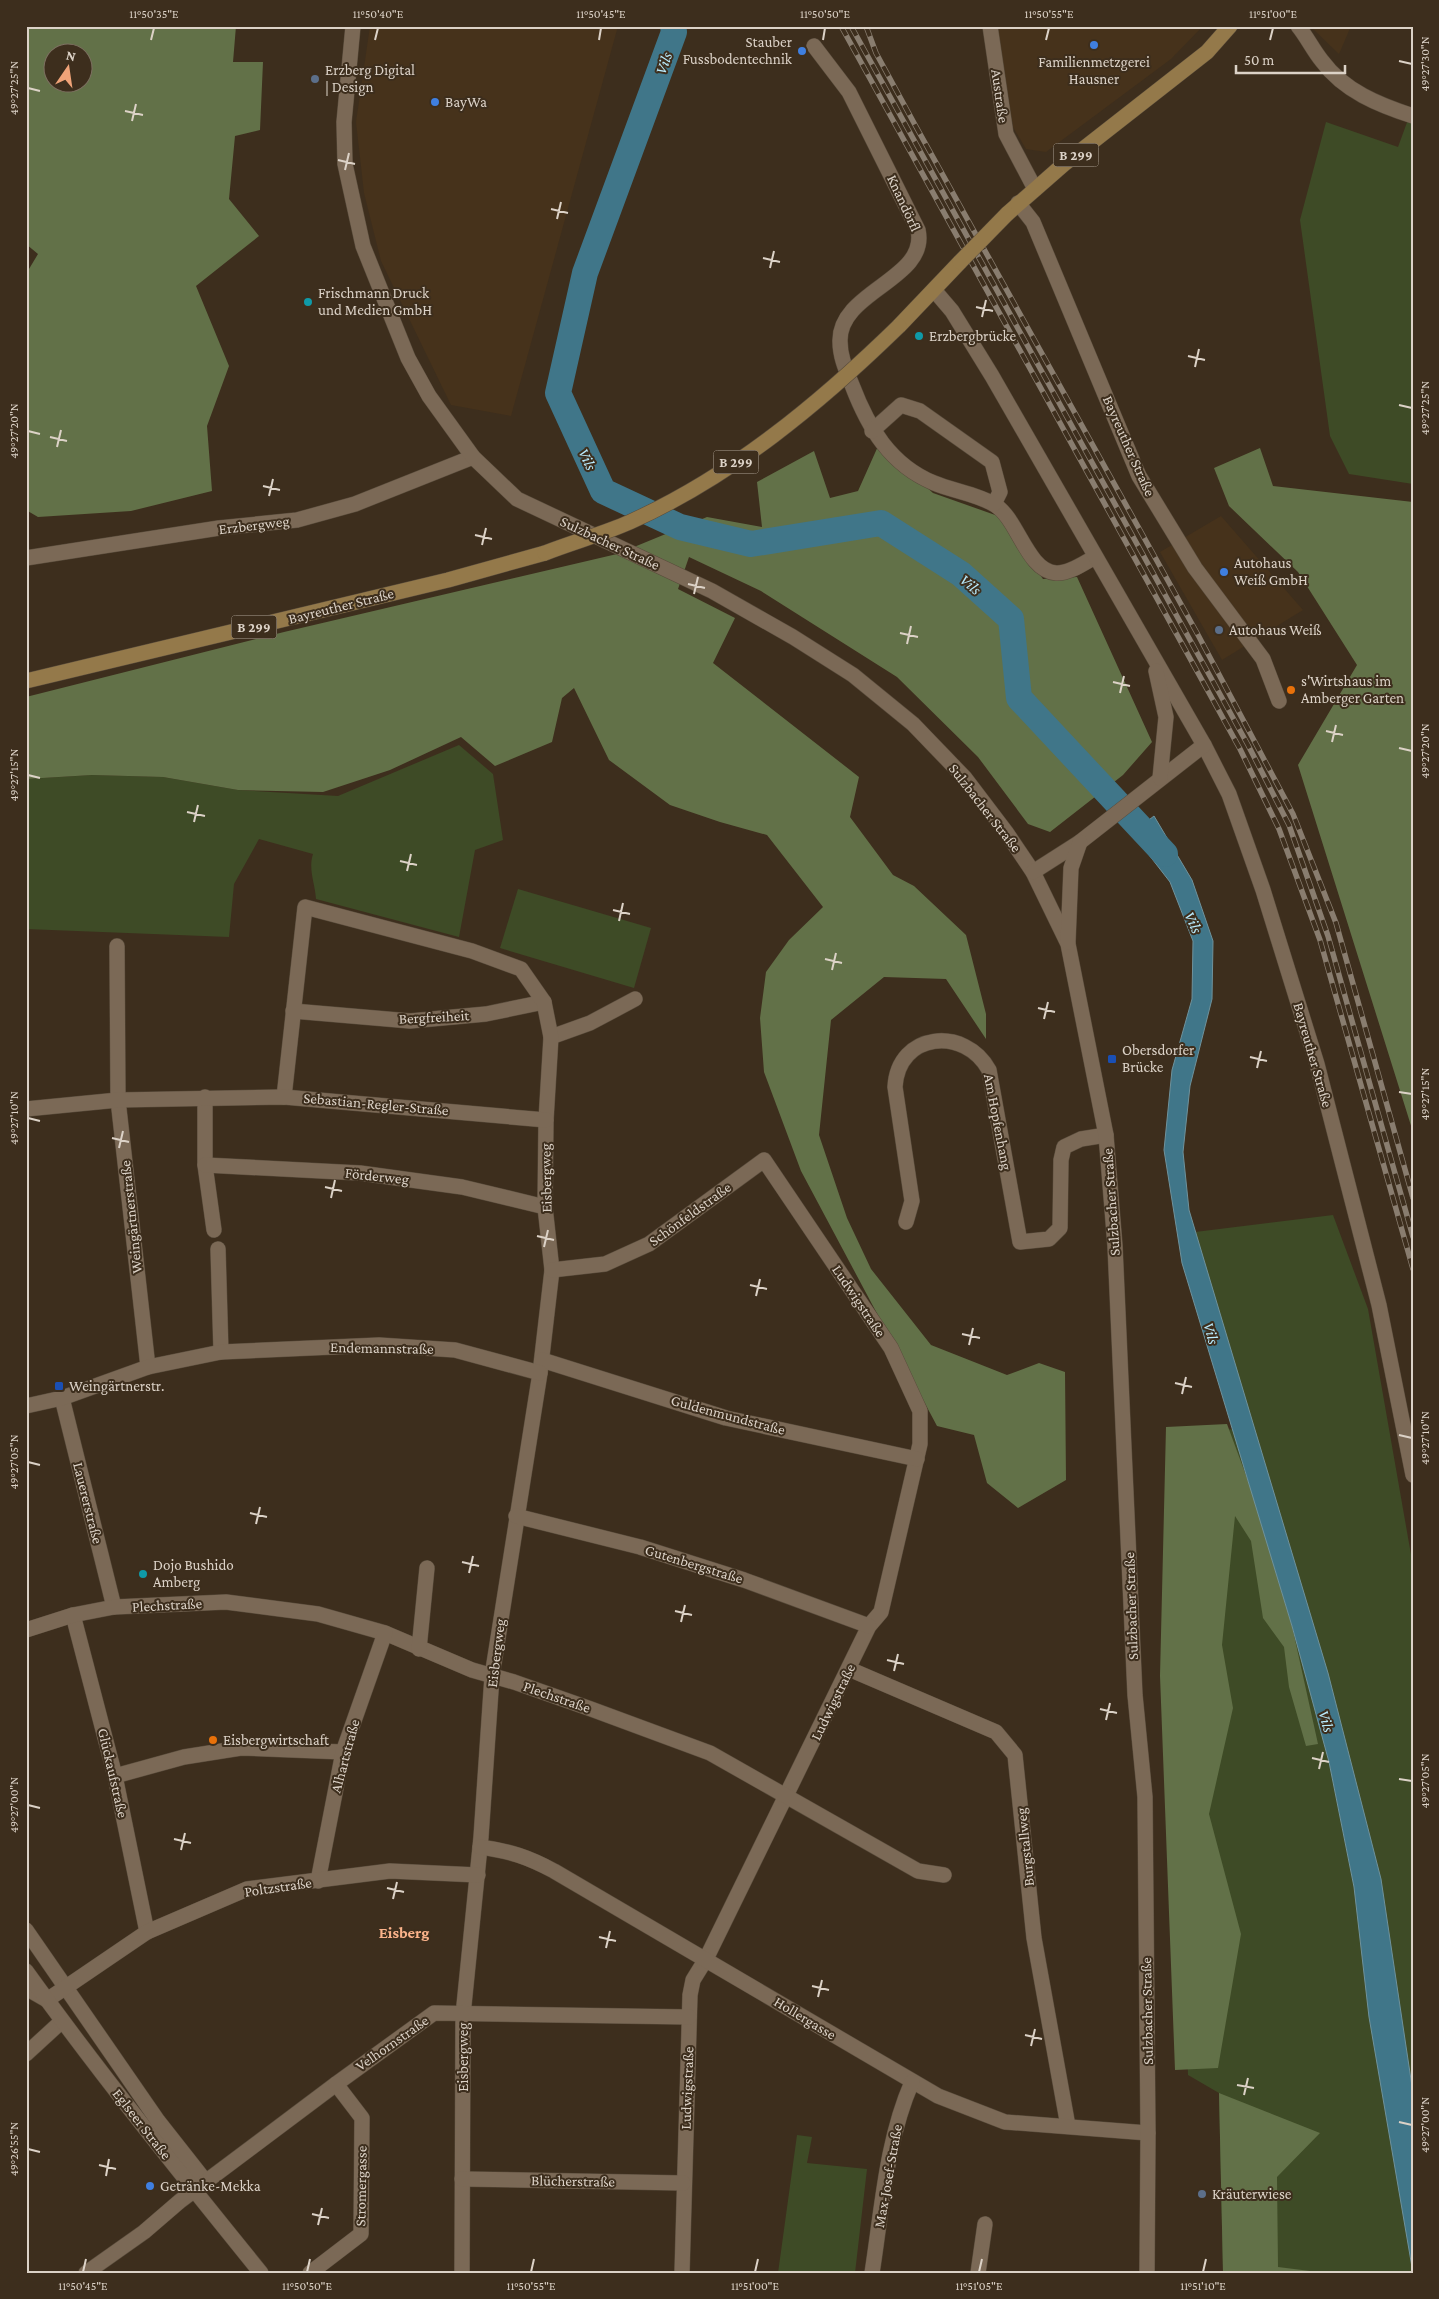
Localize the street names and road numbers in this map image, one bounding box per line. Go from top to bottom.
street label: Austraße [988,68,1012,124]
road number: B 299 [1054,144,1098,166]
street label: Knandörfl [884,172,924,234]
street label: Bayreuther Straße [1099,393,1158,499]
road number: B 299 [714,451,758,474]
street label: Erzbergweg [218,513,290,538]
street label: Sulzbacher Straße [558,513,663,573]
street label: Bayreuther Straße [287,585,396,628]
road number: B 299 [232,616,276,638]
street label: Sulzbacher Straße [946,761,1025,856]
street label: Bayreuther Straße [1289,1001,1336,1110]
street label: Bergfreiheit [398,1007,471,1028]
street label: Am Hopfenhang [980,1072,1015,1172]
street label: Sebastian-Regler-Straße [303,1090,450,1119]
street label: Eisbergweg [537,1143,556,1213]
street label: Sulzbacher Straße [1099,1147,1123,1256]
street label: Weingärtnerstraße [117,1159,146,1274]
street label: Förderweg [344,1165,410,1188]
street label: Schönfeldstraße [646,1179,734,1249]
street label: Ludwigstraße [828,1262,889,1341]
street label: Endemannstraße [330,1339,434,1357]
street label: Guldenmundstraße [669,1392,787,1438]
street label: Lauererstraße [70,1461,106,1546]
street label: Gutenbergstraße [643,1542,745,1588]
street label: Sulzbacher Straße [1121,1551,1141,1660]
street label: Plechstraße [132,1595,203,1615]
street label: Eisbergweg [484,1618,509,1688]
street label: Ludwigstraße [808,1661,859,1743]
street label: Plechstraße [521,1678,593,1716]
street label: Alhartstraße [328,1717,363,1794]
street label: Glückaufstraße [95,1727,131,1820]
street label: Burgstallweg [1013,1807,1038,1887]
street label: Poltzstraße [243,1874,313,1900]
street label: Sulzbacher Straße [1138,1957,1156,2065]
street label: Hollergasse [771,1993,839,2044]
street label: Velhornstraße [353,2012,432,2074]
street label: Eisbergweg [455,2022,472,2092]
street label: Ludwigstraße [678,2046,697,2130]
street label: Eglseer Straße [109,2085,175,2163]
street label: Max-Josef-Straße [871,2123,906,2229]
street label: Stromergasse [352,2145,371,2226]
street label: Blücherstraße [531,2172,615,2190]

